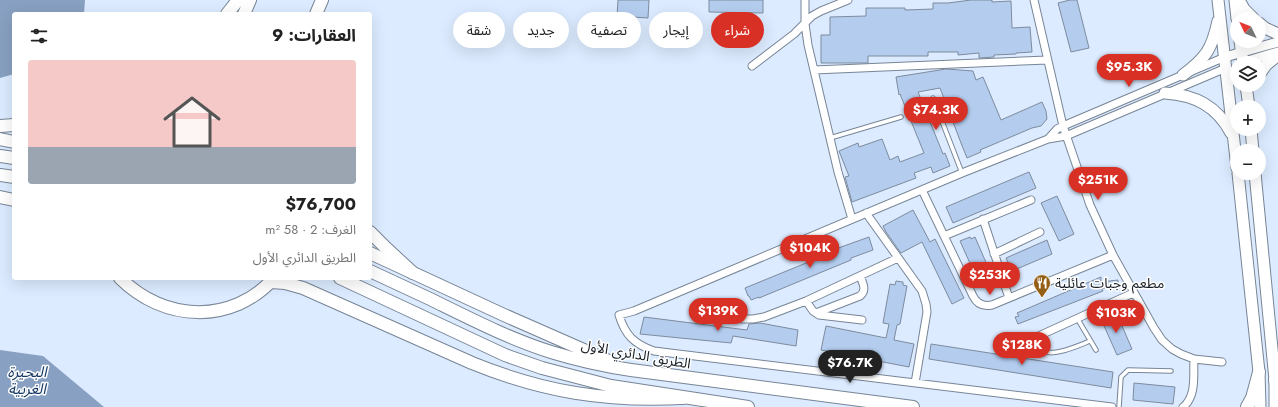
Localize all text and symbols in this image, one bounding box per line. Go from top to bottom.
chip: شقة [453,12,505,48]
chip: جديد [513,12,569,48]
chip: تصفية [577,12,641,48]
chip: إيجار [649,12,703,48]
chip: شراء [711,12,764,48]
north arrow [1230,12,1266,48]
map controls [1230,12,1266,180]
text: العقارات: 9 [272,23,356,47]
icon: filters [28,25,50,47]
pin: $95.3K [1096,54,1162,88]
button: layers [1230,56,1266,92]
text: $95.3K [1106,57,1152,76]
icon: home [156,86,228,158]
pin: $74.3K [903,97,969,131]
text: $74.3K [913,100,959,119]
button: + [1230,100,1266,136]
button: − [1230,144,1266,180]
pin: $251K [1070,167,1126,201]
text: $251K [1078,170,1118,189]
text: $76,700 [286,192,356,216]
text: الغرف: 2 · 58 m² [265,220,356,239]
pin: $104K [782,235,838,269]
text: $104K [789,238,831,257]
text: الطريق الدائري الأول [253,248,356,267]
pin: $253K [962,262,1018,296]
text: $253K [969,265,1011,284]
restaurant icon: مطعم وجبات عائلية [1032,273,1052,298]
place label: مطعم وجبات عائلية [1055,273,1164,294]
pin: $139K [690,298,746,332]
pin: $103K [1088,300,1144,334]
text: $139K [698,301,738,320]
text: $103K [1096,303,1136,322]
pin: $128K [994,332,1050,366]
street label: الطريق الدائري الأول [579,335,692,375]
text: $128K [1002,335,1042,354]
pin: $76.7K [817,350,883,384]
text: $76.7K [827,353,873,372]
water label: البحيرة الغربية [7,361,48,400]

